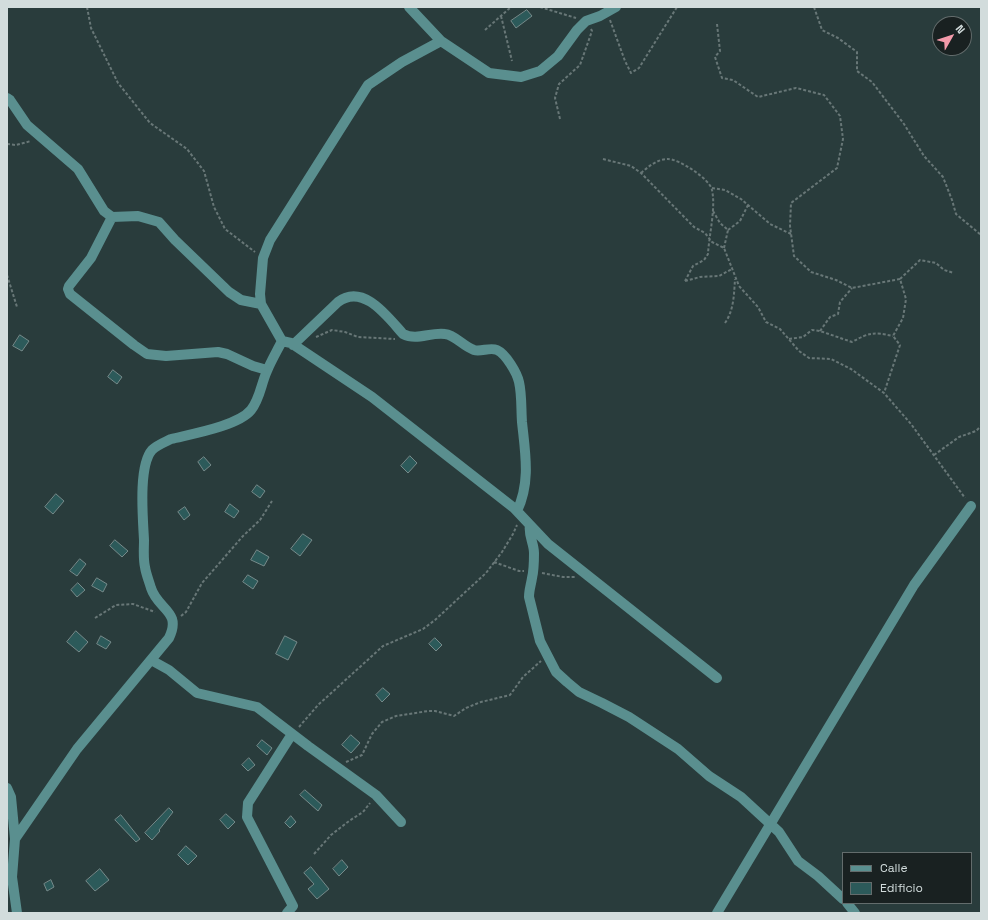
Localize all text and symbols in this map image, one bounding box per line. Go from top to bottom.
north arrow [932,16,972,56]
text: N [953,22,968,36]
legend [842,852,972,904]
text: Calle [880,860,908,876]
text: Edificio [880,880,923,896]

